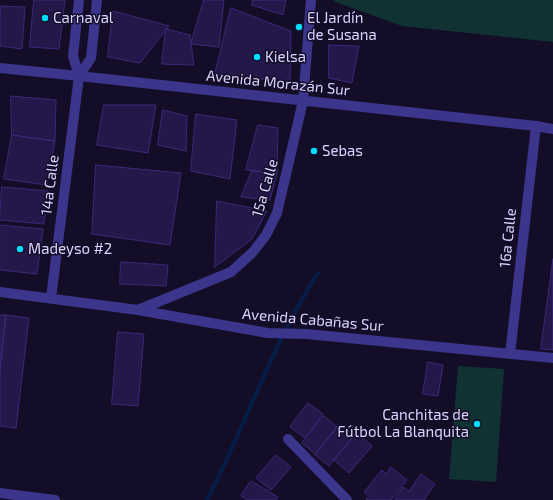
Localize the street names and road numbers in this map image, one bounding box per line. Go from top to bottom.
street label: Avenida Morazán Sur [205,67,351,99]
street label: 14a Calle [37,154,63,216]
street label: 15a Calle [248,157,282,219]
street label: 16a Calle [496,207,520,269]
street label: Avenida Cabañas Sur [241,305,385,335]

